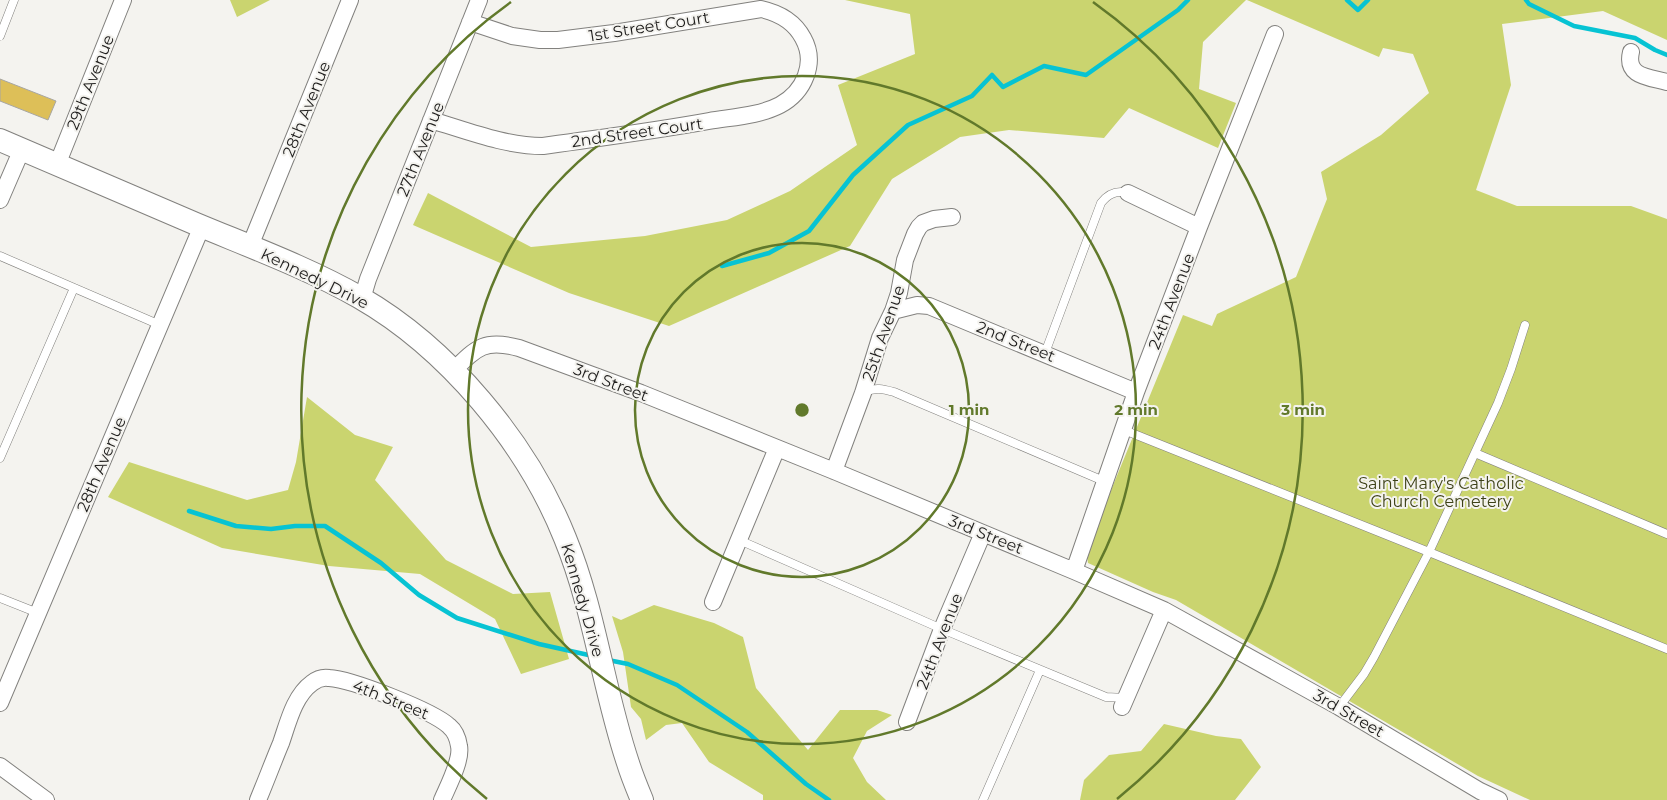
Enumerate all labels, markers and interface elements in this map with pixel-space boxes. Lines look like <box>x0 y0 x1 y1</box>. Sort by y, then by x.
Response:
street label: 1st Street Court <box>587 8 711 45</box>
street label: 29th Avenue <box>63 32 118 133</box>
street label: 28th Avenue <box>279 59 334 160</box>
street label: 27th Avenue <box>393 99 448 199</box>
street label: 2nd Street Court <box>570 114 704 151</box>
street label: Kennedy Drive <box>258 244 372 313</box>
street label: 24th Avenue <box>1144 251 1198 352</box>
street label: 25th Avenue <box>858 283 909 384</box>
street label: 2nd Street <box>974 317 1058 366</box>
street label: 3rd Street <box>571 360 651 406</box>
text: 1 min <box>949 400 989 419</box>
text: 2 min <box>1114 400 1158 419</box>
text: 3 min <box>1280 400 1325 419</box>
centre of rings <box>793 401 811 419</box>
street label: 28th Avenue <box>73 414 130 514</box>
park label: Saint Mary's Catholic Church Cemetery <box>1358 474 1524 511</box>
street label: 3rd Street <box>946 511 1026 558</box>
street label: Kennedy Drive <box>557 541 608 659</box>
street label: 24th Avenue <box>912 591 966 692</box>
street label: 4th Street <box>350 676 432 724</box>
street label: 3rd Street <box>1310 686 1388 742</box>

